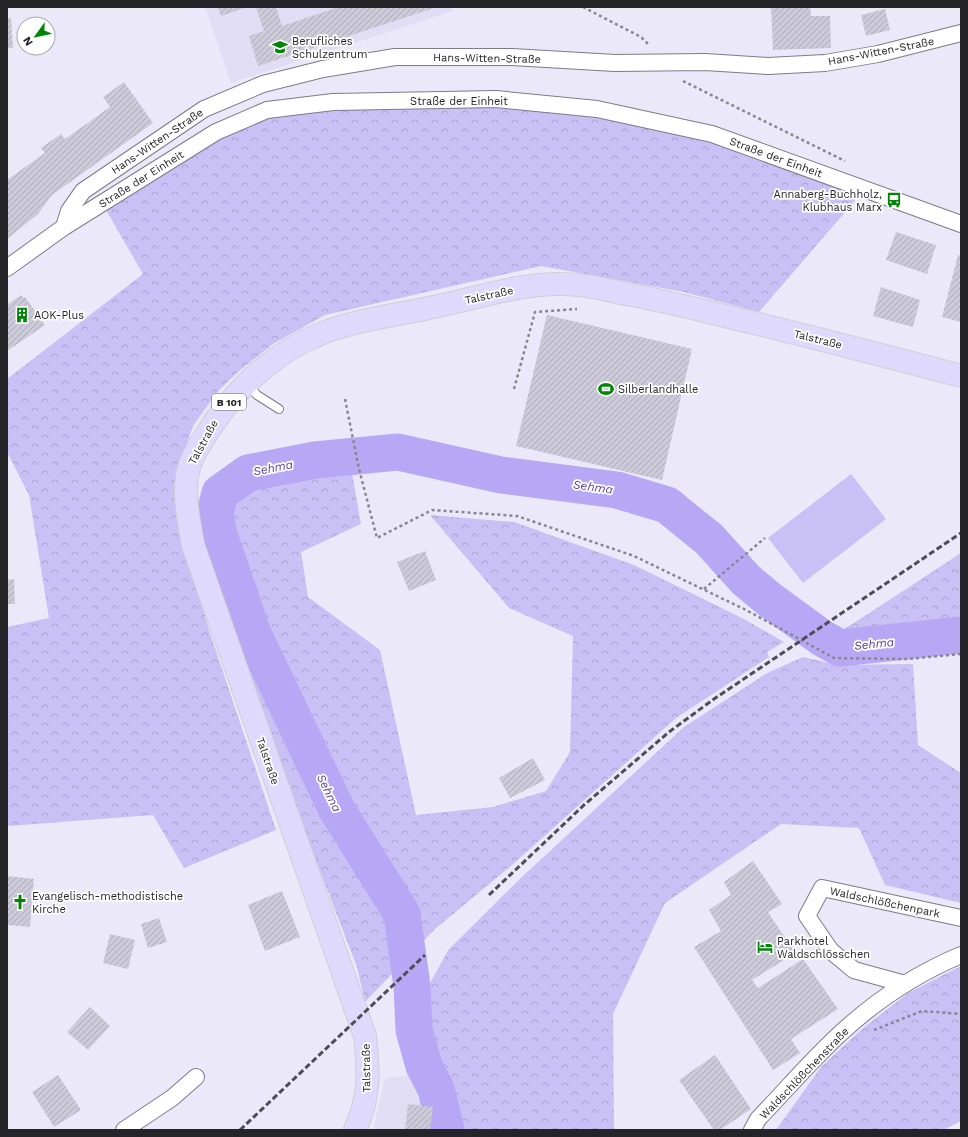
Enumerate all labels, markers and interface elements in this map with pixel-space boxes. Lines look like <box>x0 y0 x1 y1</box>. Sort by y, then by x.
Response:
north arrow <box>16 16 56 56</box>
text: N <box>20 34 36 48</box>
place label: Berufliches Schulzentrum <box>292 35 367 61</box>
street label: Hans-Witten-Straße <box>827 35 935 68</box>
school or university icon: Berufliches Schulzentrum <box>271 38 289 56</box>
street label: Hans-Witten-Straße <box>433 51 541 66</box>
street label: Straße der Einheit <box>410 95 508 108</box>
street label: Hans-Witten-Straße <box>109 106 206 177</box>
street label: Straße der Einheit <box>728 135 824 180</box>
street label: Straße der Einheit <box>96 148 187 211</box>
place label: Annaberg-Buchholz, Klubhaus Marx <box>773 188 882 214</box>
bus stop icon: Annaberg-Buchholz, Klubhaus Marx <box>885 191 903 209</box>
street label: Talstraße <box>464 284 515 307</box>
building icon: AOK-Plus <box>13 306 31 324</box>
place label: AOK-Plus <box>34 309 84 322</box>
street label: Talstraße <box>792 327 843 352</box>
sports icon: Silberlandhalle <box>597 380 615 398</box>
place label: Silberlandhalle <box>618 383 698 396</box>
road number: B 101 <box>212 394 246 410</box>
street label: Talstraße <box>186 418 221 467</box>
water label: Sehma <box>252 457 295 479</box>
water label: Sehma <box>572 477 615 497</box>
water label: Sehma <box>853 635 895 653</box>
street label: Talstraße <box>253 736 282 787</box>
water label: Sehma <box>314 772 344 815</box>
street label: Waldschlößchenpark <box>829 884 941 921</box>
place label: Evangelisch-methodistische Kirche <box>32 890 183 916</box>
church icon: Evangelisch-methodistische Kirche <box>11 893 29 911</box>
place label: Parkhotel Waldschlösschen <box>777 935 870 961</box>
hotel icon: Parkhotel Waldschlösschen <box>756 938 774 956</box>
street label: Waldschlößchenstraße <box>757 1025 852 1122</box>
street label: Talstraße <box>360 1043 373 1093</box>

